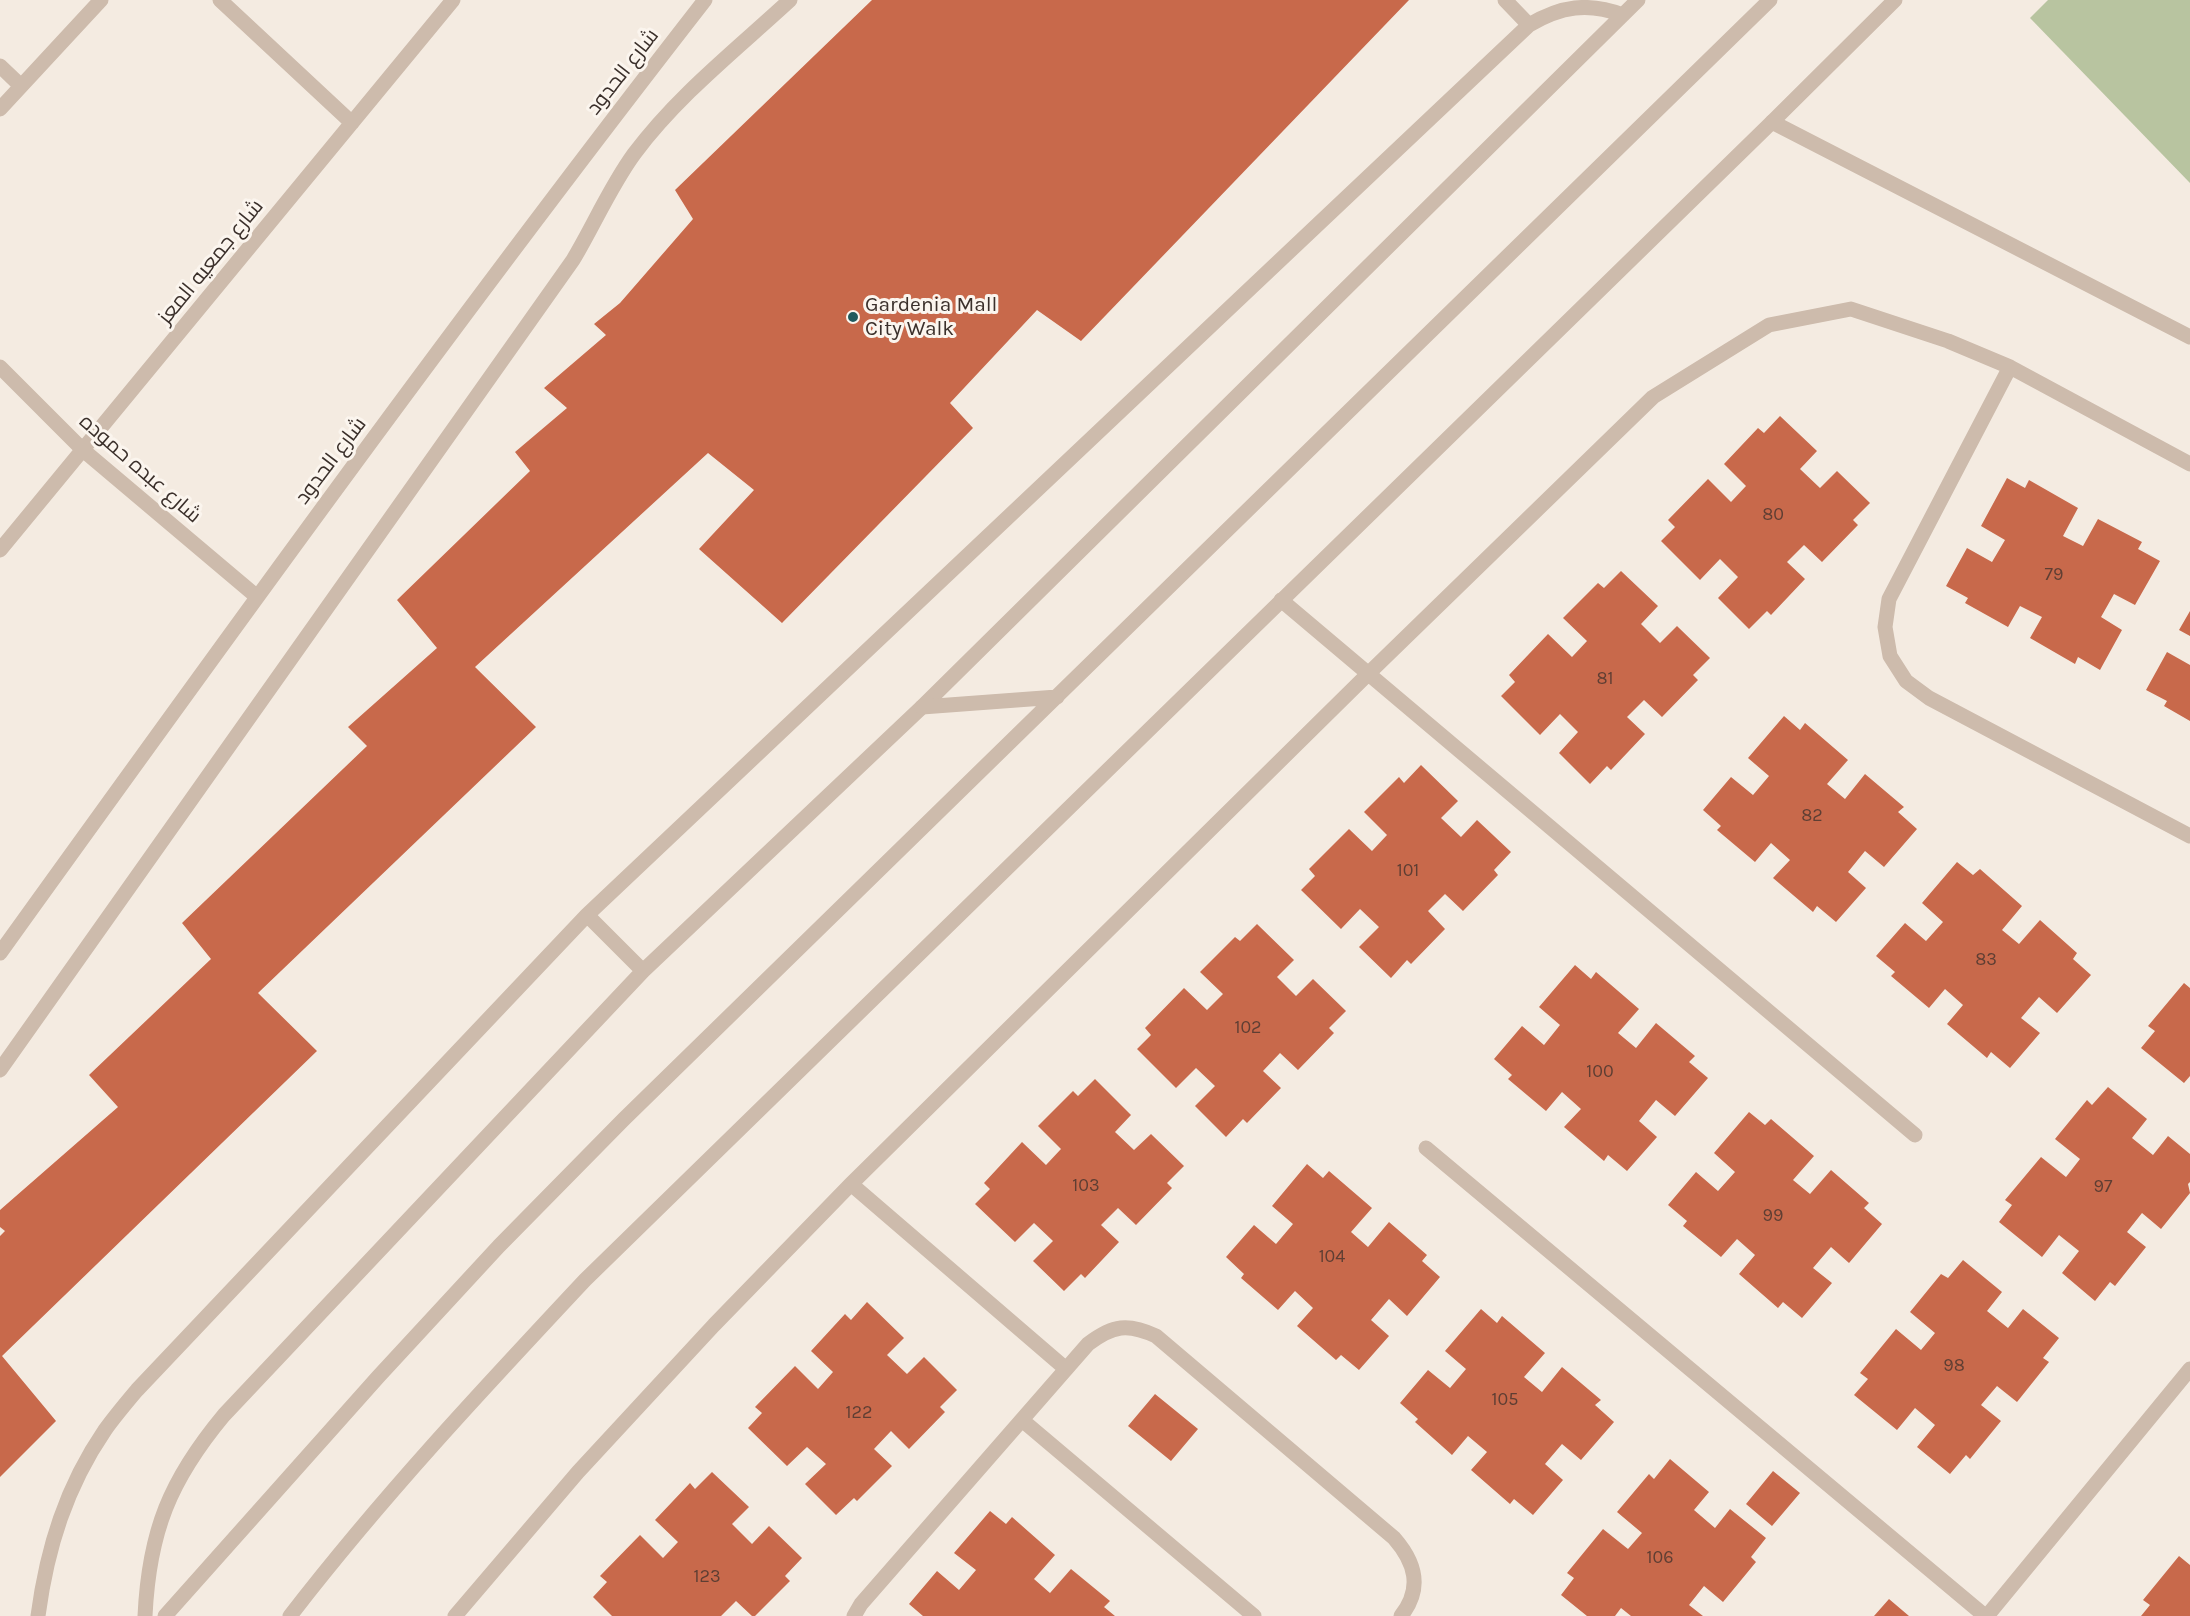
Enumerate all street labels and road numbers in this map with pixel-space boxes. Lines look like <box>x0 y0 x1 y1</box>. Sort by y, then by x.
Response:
street label: شارع الحدود <box>581 24 665 120</box>
street label: شارع جمعيه المعز <box>153 194 269 330</box>
street label: شارع عبده حموده <box>74 409 206 529</box>
street label: شارع الحدود <box>290 412 372 510</box>

